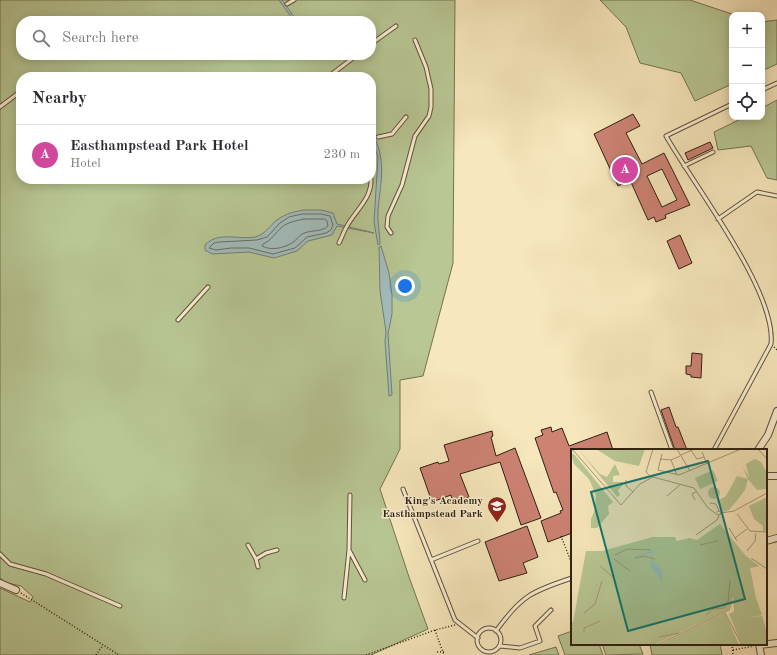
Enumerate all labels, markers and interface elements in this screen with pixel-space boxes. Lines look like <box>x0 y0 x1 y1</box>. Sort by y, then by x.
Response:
map controls <box>729 12 765 120</box>
button: + <box>729 12 765 48</box>
search box <box>16 16 376 60</box>
icon: search <box>30 27 52 49</box>
text: Search here <box>62 31 139 46</box>
button: − <box>729 48 765 84</box>
button: locate <box>729 84 765 120</box>
text: Nearby <box>32 90 87 107</box>
text: Easthampstead Park Hotel <box>70 139 249 154</box>
text: A <box>40 148 50 161</box>
text: 230 m <box>323 148 360 161</box>
pin: A <box>612 155 638 185</box>
text: Hotel <box>70 157 101 170</box>
your location <box>395 276 415 296</box>
inset map <box>571 449 767 645</box>
school or university icon: King's Academy Easthampstead Park <box>486 495 508 523</box>
place label: King's Academy Easthampstead Park <box>382 496 483 520</box>

